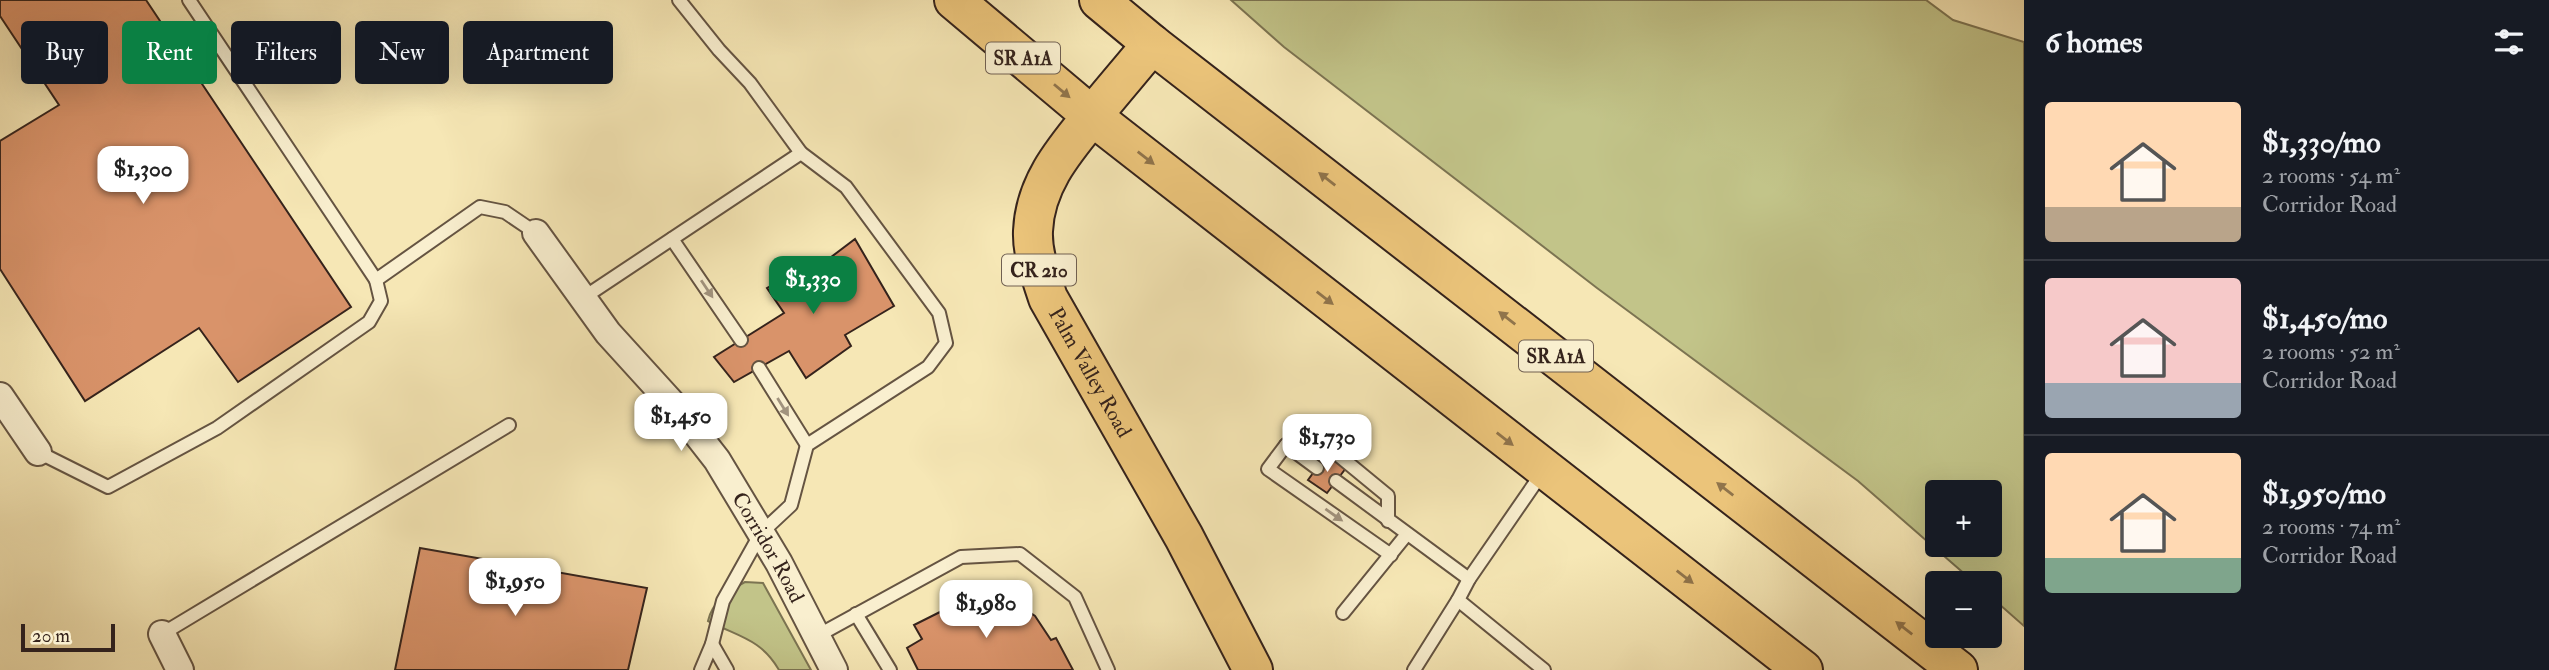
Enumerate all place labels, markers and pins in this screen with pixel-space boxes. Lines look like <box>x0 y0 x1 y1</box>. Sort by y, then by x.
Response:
pin: $1,300 <box>86 146 200 206</box>
pin: $1,330 <box>756 256 870 316</box>
pin: $1,450 <box>624 393 738 453</box>
pin: $1,730 <box>1270 414 1384 474</box>
pin: $1,950 <box>458 558 572 618</box>
pin: $1,980 <box>929 580 1043 640</box>

